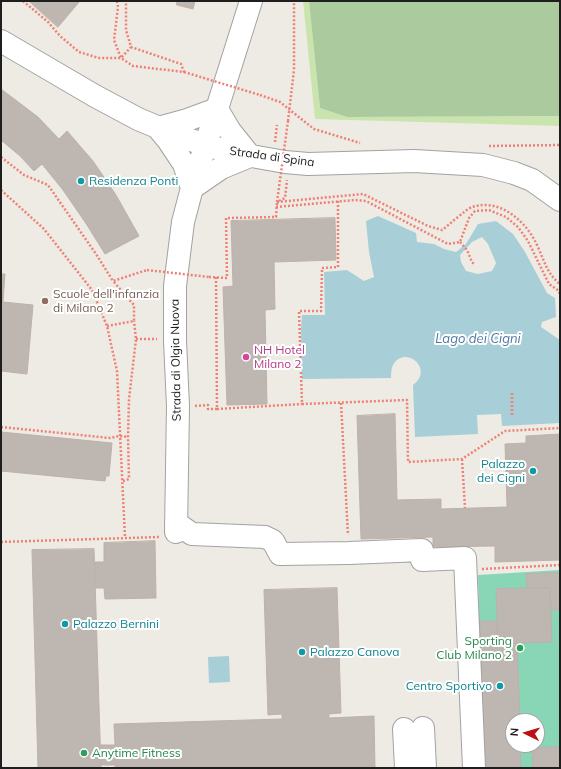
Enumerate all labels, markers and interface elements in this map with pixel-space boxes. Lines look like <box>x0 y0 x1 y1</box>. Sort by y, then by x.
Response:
street label: Strada di Spina <box>229 144 315 170</box>
place label: Residenza Ponti <box>89 174 178 188</box>
marker: Residenza Ponti <box>76 176 86 186</box>
place label: Scuole dell'infanzia di Milano 2 <box>53 287 159 315</box>
marker: Scuole dell'infanzia di Milano 2 <box>40 296 50 306</box>
street label: Strada di Olgia Nuova <box>168 299 184 421</box>
water label: Lago dei Cigni <box>435 331 521 347</box>
place label: NH Hotel Milano 2 <box>254 343 305 371</box>
marker: NH Hotel Milano 2 <box>241 352 251 362</box>
place label: Palazzo dei Cigni <box>477 457 525 485</box>
marker: Palazzo dei Cigni <box>528 466 538 476</box>
place label: Palazzo Bernini <box>73 617 159 631</box>
marker: Palazzo Bernini <box>60 619 70 629</box>
place label: Sporting Club Milano 2 <box>436 634 512 662</box>
marker: Sporting Club Milano 2 <box>515 643 525 653</box>
place label: Palazzo Canova <box>310 645 400 659</box>
marker: Palazzo Canova <box>297 647 307 657</box>
place label: Centro Sportivo <box>406 679 492 693</box>
marker: Centro Sportivo <box>495 681 505 691</box>
north arrow <box>505 713 545 753</box>
text: N <box>507 727 521 737</box>
place label: Anytime Fitness <box>92 746 181 760</box>
marker: Anytime Fitness <box>79 748 89 758</box>

